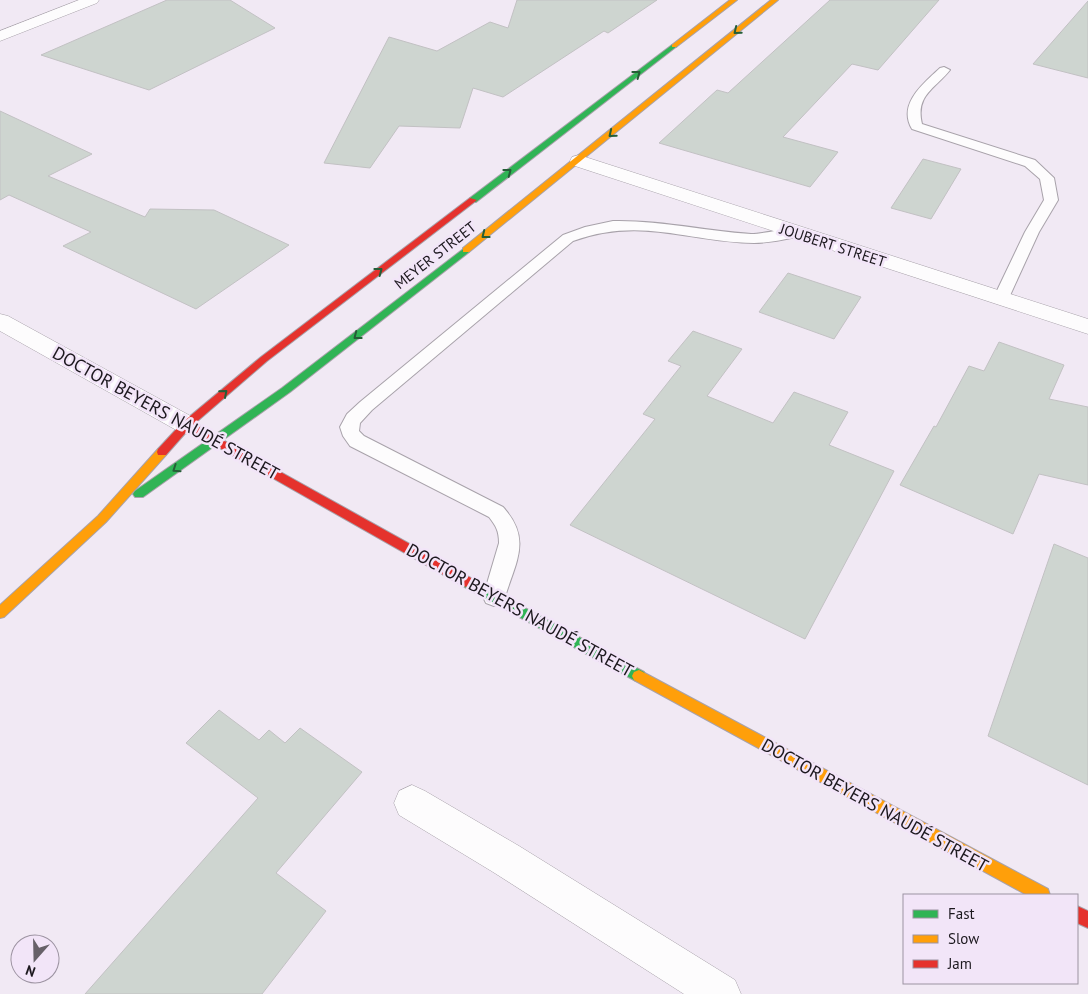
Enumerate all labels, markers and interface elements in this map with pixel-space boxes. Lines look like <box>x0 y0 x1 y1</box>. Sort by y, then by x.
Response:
one-way arrow <box>734 25 743 34</box>
one-way arrow <box>632 70 641 79</box>
one-way arrow <box>609 129 618 137</box>
one-way arrow <box>502 170 511 178</box>
street label: MEYER STREET <box>390 217 480 293</box>
street label: JOUBERT STREET <box>777 219 889 271</box>
one-way arrow <box>482 230 491 238</box>
one-way arrow <box>373 268 383 277</box>
one-way arrow <box>354 330 363 338</box>
street label: DOCTOR BEYERS NAUDÉ STREET <box>49 341 283 485</box>
one-way arrow <box>219 390 228 399</box>
one-way arrow <box>173 463 182 472</box>
street label: DOCTOR BEYERS NAUDÉ STREET <box>403 538 637 682</box>
street label: DOCTOR BEYERS NAUDÉ STREET <box>758 733 992 877</box>
legend <box>903 894 1078 984</box>
text: Fast <box>948 904 975 923</box>
text: Slow <box>948 929 979 948</box>
north arrow <box>10 934 60 984</box>
text: Jam <box>947 954 972 973</box>
text: N <box>23 961 38 981</box>

